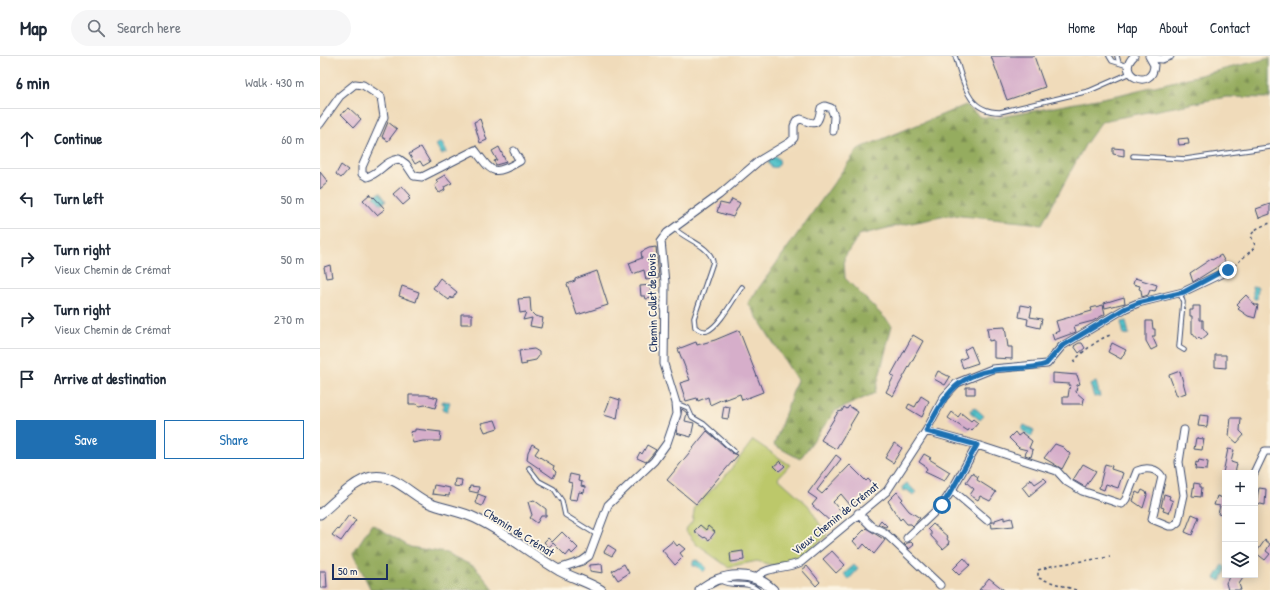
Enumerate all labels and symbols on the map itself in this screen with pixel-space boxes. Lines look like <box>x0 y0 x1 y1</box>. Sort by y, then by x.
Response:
street label: Chemin Collet de Bovis <box>643 253 661 353</box>
route end <box>1219 261 1237 279</box>
street label: Vieux Chemin de Crémat <box>788 477 883 559</box>
route start <box>933 496 951 514</box>
street label: Chemin de Crémat <box>480 503 558 561</box>
scale bar <box>332 562 388 581</box>

